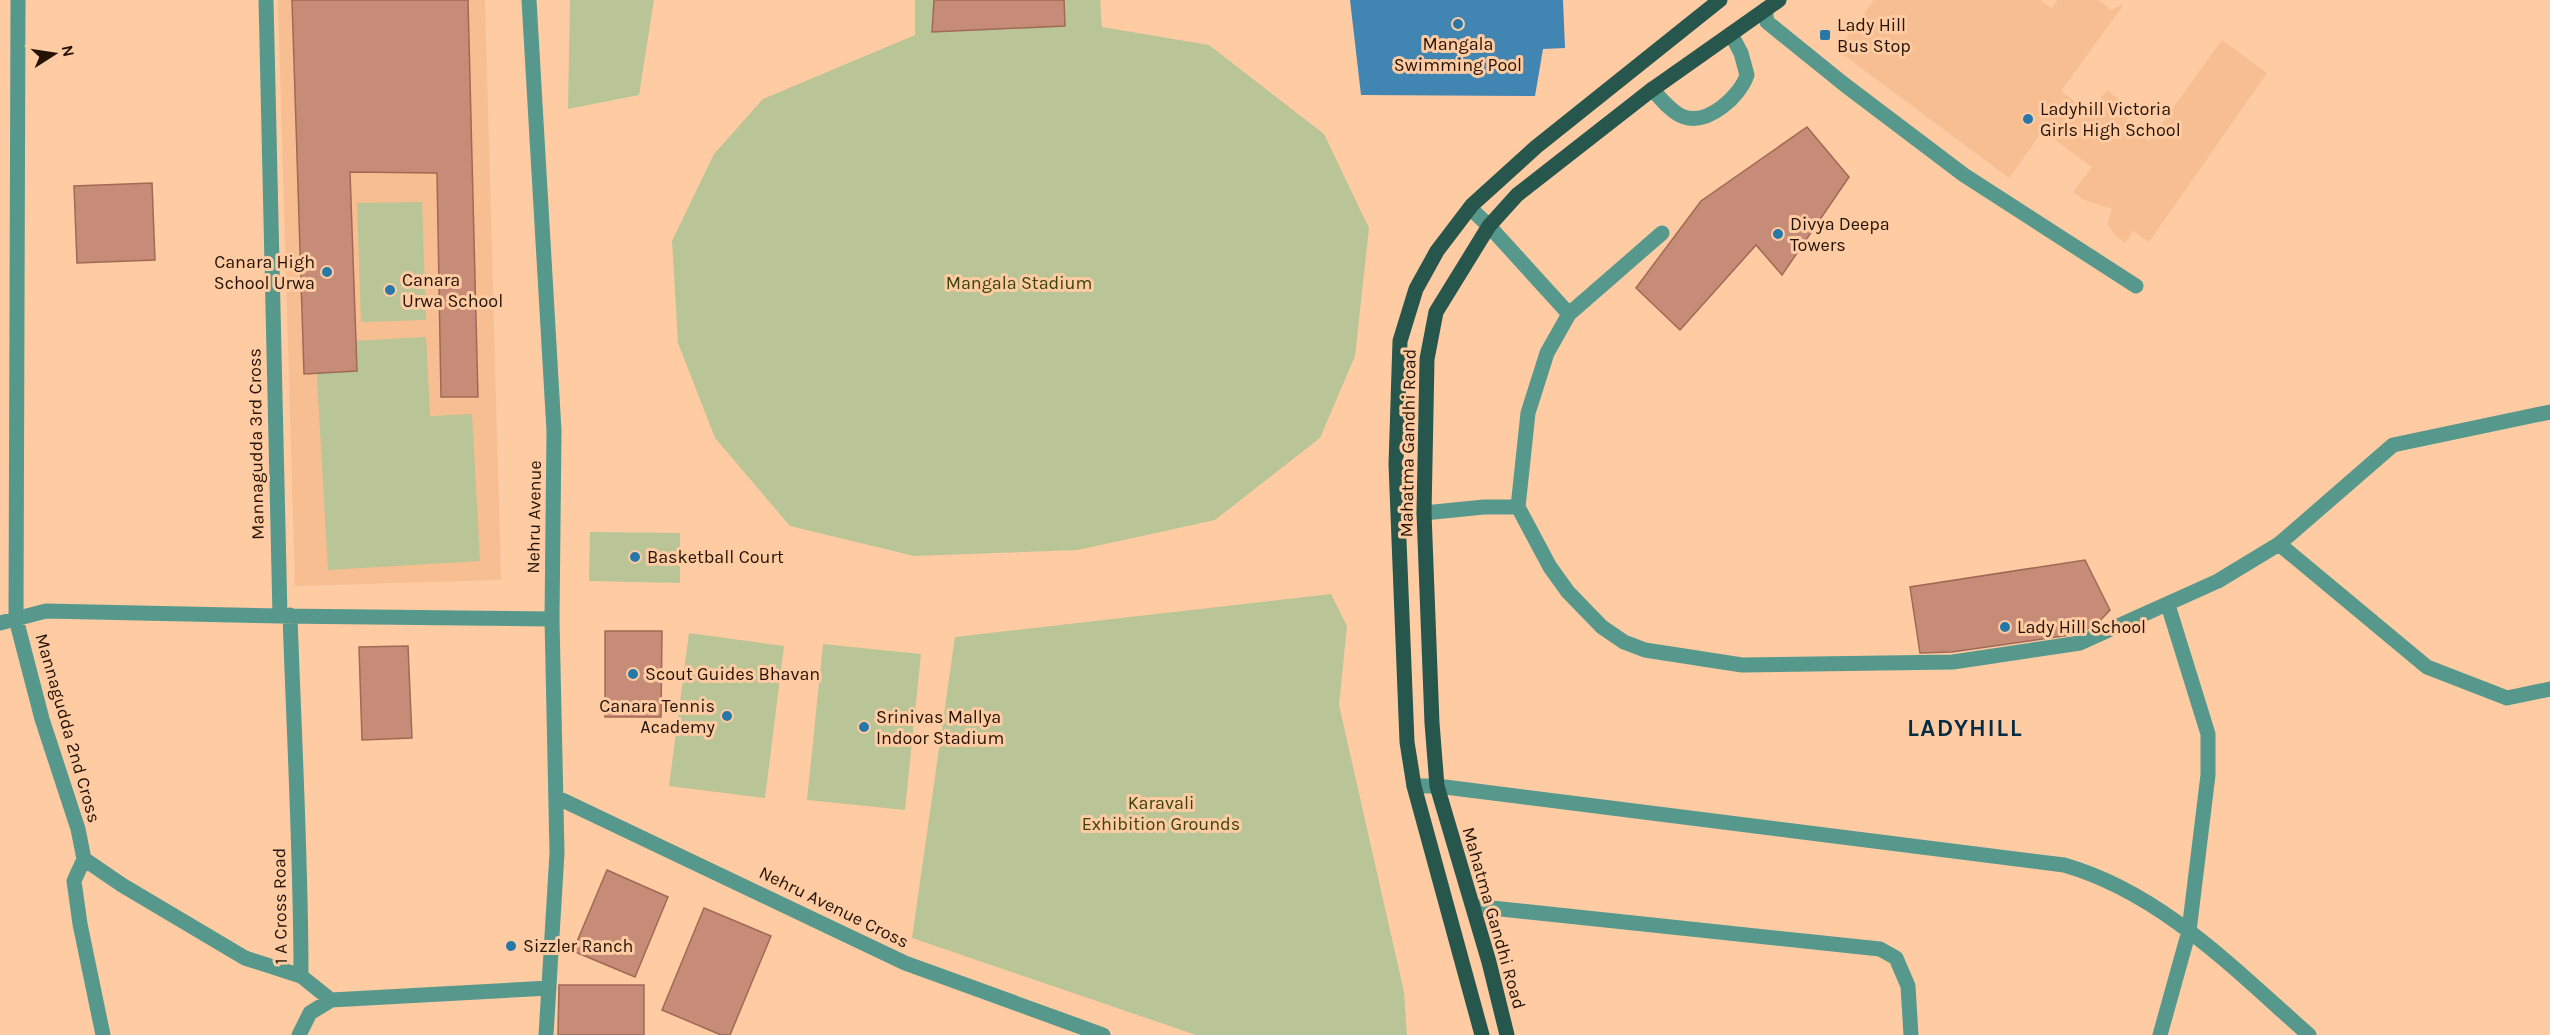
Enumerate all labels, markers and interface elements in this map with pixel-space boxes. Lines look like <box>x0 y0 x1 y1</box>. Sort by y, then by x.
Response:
place label: Lady Hill Bus Stop <box>1837 14 1911 57</box>
marker: Mangala Swimming Pool <box>1451 17 1465 31</box>
north arrow <box>24 24 84 84</box>
marker: Lady Hill Bus Stop <box>1818 28 1832 42</box>
place label: Mangala Swimming Pool <box>1394 33 1522 76</box>
text: N <box>58 43 79 59</box>
place label: Ladyhill Victoria Girls High School <box>2040 98 2181 141</box>
marker: Ladyhill Victoria Girls High School <box>2021 112 2035 126</box>
place label: Divya Deepa Towers <box>1790 213 1890 256</box>
marker: Divya Deepa Towers <box>1771 227 1785 241</box>
place label: Canara High School Urwa <box>214 251 315 294</box>
marker: Canara High School Urwa <box>320 265 334 279</box>
place label: Canara Urwa School <box>402 269 503 312</box>
park label: Mangala Stadium <box>946 272 1092 294</box>
marker: Canara Urwa School <box>383 283 397 297</box>
street label: Mannagudda 3rd Cross <box>243 348 269 540</box>
street label: Mahatma Gandhi Road <box>1395 348 1421 538</box>
street label: Nehru Avenue <box>522 460 546 574</box>
place label: Basketball Court <box>647 546 784 568</box>
marker: Basketball Court <box>628 550 642 564</box>
place label: Lady Hill School <box>2017 616 2146 638</box>
marker: Lady Hill School <box>1998 620 2012 634</box>
street label: Mannagudda 2nd Cross <box>30 631 106 825</box>
place label: Scout Guides Bhavan <box>645 663 820 685</box>
marker: Scout Guides Bhavan <box>626 667 640 681</box>
place label: Canara Tennis Academy <box>599 695 716 738</box>
place label: Srinivas Mallya Indoor Stadium <box>876 706 1004 749</box>
marker: Canara Tennis Academy <box>720 709 734 723</box>
district label: LADYHILL <box>1907 714 2023 742</box>
marker: Srinivas Mallya Indoor Stadium <box>857 720 871 734</box>
park label: Karavali Exhibition Grounds <box>1082 792 1240 835</box>
street label: Mahatma Gandhi Road <box>1457 824 1531 1012</box>
street label: 1 A Cross Road <box>268 847 292 965</box>
street label: Nehru Avenue Cross <box>756 861 912 953</box>
place label: Sizzler Ranch <box>523 935 633 957</box>
marker: Sizzler Ranch <box>504 939 518 953</box>

